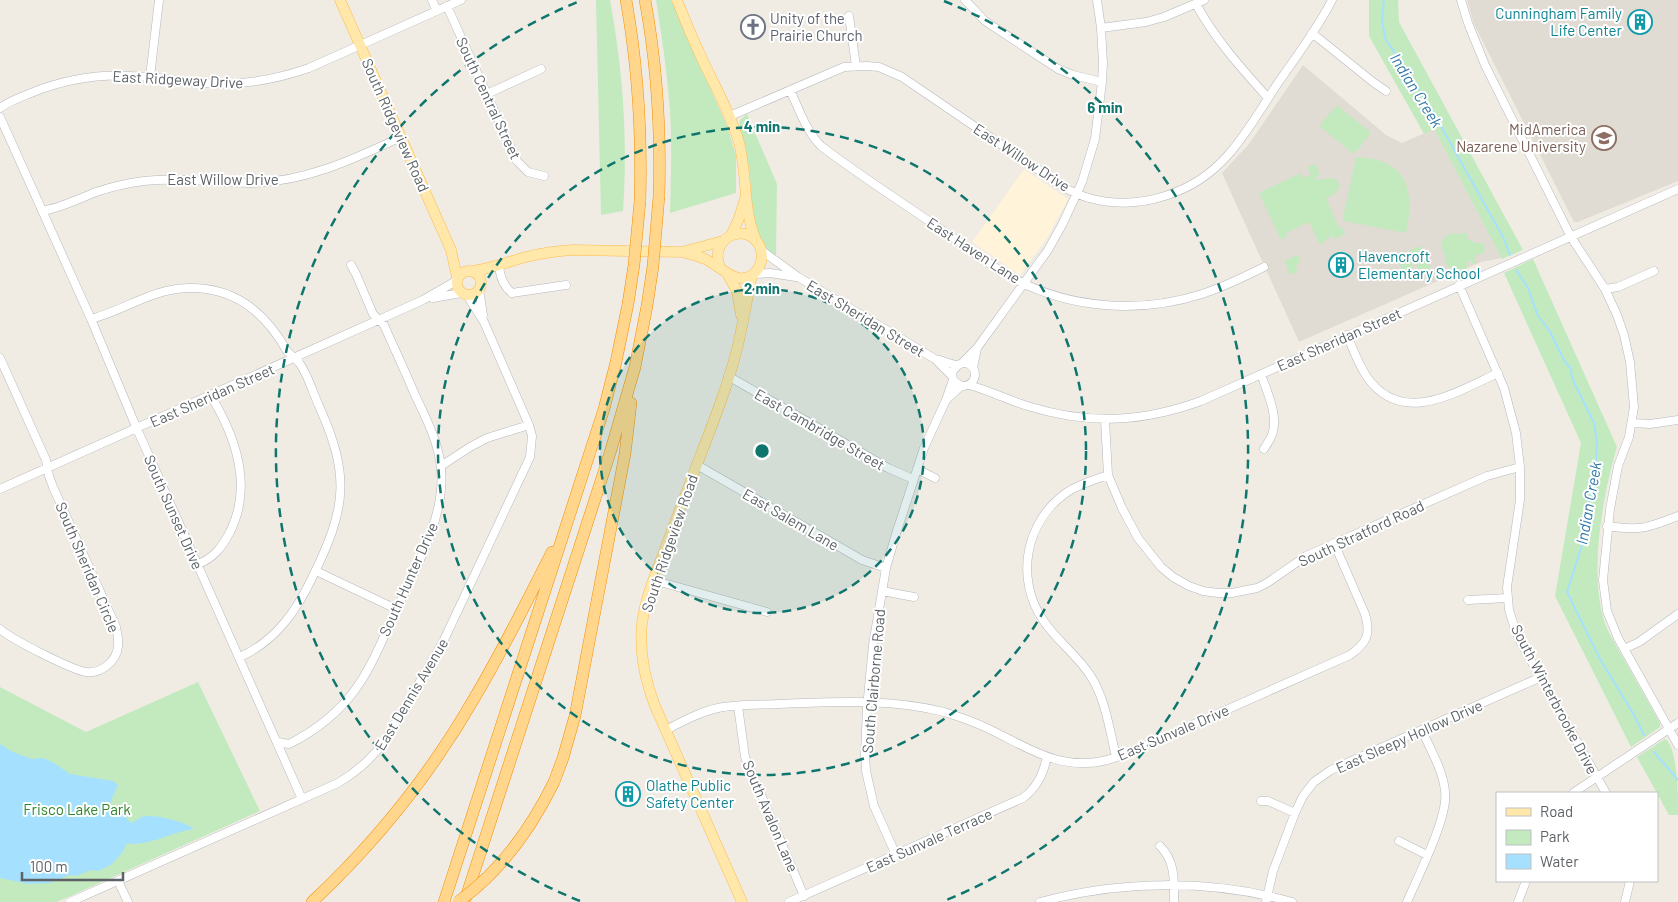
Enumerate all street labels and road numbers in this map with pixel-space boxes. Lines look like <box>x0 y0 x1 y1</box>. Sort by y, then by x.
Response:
street label: South Central Street <box>453 34 525 162</box>
street label: South Ridgeview Road <box>358 55 434 195</box>
street label: East Ridgeway Drive <box>112 67 244 91</box>
street label: East Willow Drive <box>970 119 1074 195</box>
street label: East Willow Drive <box>167 170 279 188</box>
street label: East Haven Lane <box>924 213 1024 287</box>
street label: East Sheridan Street <box>804 276 928 360</box>
street label: East Sheridan Street <box>1274 303 1404 375</box>
street label: East Sheridan Street <box>147 359 277 431</box>
street label: East Cambridge Street <box>752 384 888 474</box>
street label: South Sunset Drive <box>141 452 207 572</box>
street label: South Ridgeview Road <box>637 472 701 614</box>
street label: East Salem Lane <box>740 484 842 554</box>
street label: South Stratford Road <box>1295 496 1427 570</box>
street label: South Sheridan Circle <box>52 499 124 635</box>
street label: South Hunter Drive <box>375 519 441 639</box>
street label: South Clairborne Road <box>858 608 888 754</box>
street label: South Winterbrooke Drive <box>1508 621 1602 777</box>
street label: East Dennis Avenue <box>370 635 452 753</box>
street label: East Sleepy Hollow Drive <box>1333 696 1485 776</box>
street label: East Sunvale Drive <box>1114 700 1232 764</box>
street label: South Avalon Lane <box>739 757 803 875</box>
street label: East Sunvale Terrace <box>863 804 995 876</box>

